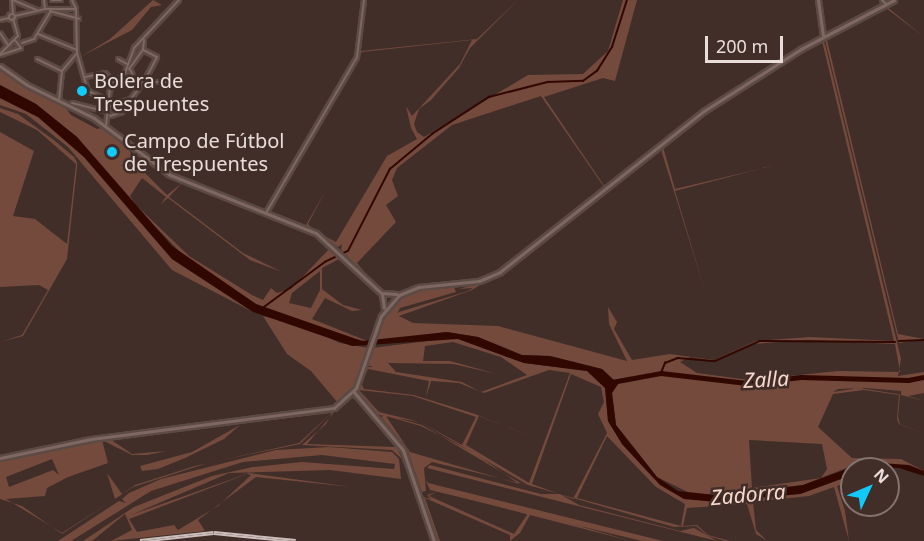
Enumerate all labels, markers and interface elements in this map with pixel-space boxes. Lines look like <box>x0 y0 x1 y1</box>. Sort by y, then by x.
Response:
scale bar <box>708 24 786 62</box>
text: 200 m <box>716 34 768 58</box>
place label: Bolera de Trespuentes <box>94 68 209 115</box>
marker: Bolera de Trespuentes <box>75 84 89 98</box>
place label: Campo de Fútbol de Trespuentes <box>124 128 284 175</box>
marker: Campo de Fútbol de Trespuentes <box>105 145 119 159</box>
water label: Zalla <box>742 365 790 393</box>
north arrow <box>840 457 900 517</box>
text: N <box>869 464 894 488</box>
water label: Zadorra <box>709 478 787 510</box>

